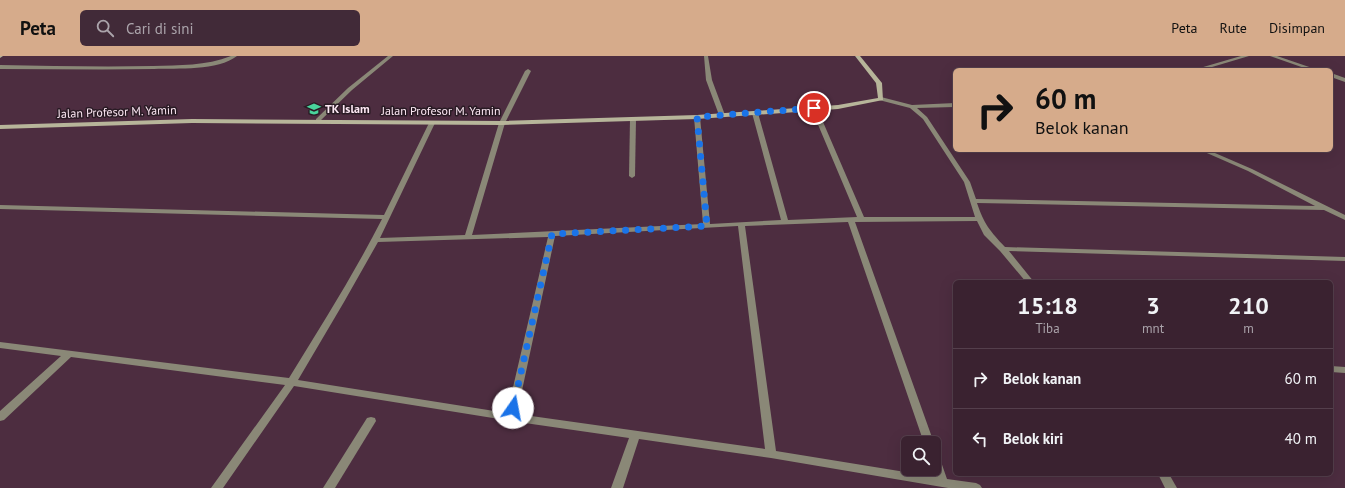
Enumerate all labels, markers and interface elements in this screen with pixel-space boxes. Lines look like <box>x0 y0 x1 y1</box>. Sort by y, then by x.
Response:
search box <box>80 10 360 46</box>
text: Peta <box>20 16 56 40</box>
icon: search <box>94 17 116 39</box>
text: Cari di sini <box>126 19 193 38</box>
text: Peta <box>1171 19 1197 37</box>
text: Rute <box>1219 19 1247 37</box>
text: Disimpan <box>1269 19 1325 37</box>
text: 60 m <box>1035 80 1096 117</box>
icon: right <box>969 84 1021 136</box>
pin <box>797 91 831 125</box>
icon: arrive <box>803 97 825 119</box>
school or university icon: TK Islam <box>306 101 322 117</box>
place label: TK Islam <box>325 101 370 116</box>
street label: Jalan Profesor M. Yamin <box>56 102 177 121</box>
street label: Jalan Profesor M. Yamin <box>380 103 501 118</box>
text: Belok kanan <box>1035 116 1129 139</box>
text: 15:18 <box>1017 290 1078 321</box>
text: 3 <box>1146 290 1160 321</box>
text: 210 <box>1228 290 1269 321</box>
text: Tiba <box>1035 320 1060 337</box>
text: mnt <box>1142 320 1164 337</box>
text: m <box>1243 320 1254 337</box>
icon: right <box>969 368 991 390</box>
text: Belok kanan <box>1003 369 1081 388</box>
text: 60 m <box>1284 369 1317 388</box>
position arrow <box>492 387 534 429</box>
icon: left <box>969 428 991 450</box>
text: Belok kiri <box>1003 429 1063 448</box>
text: 40 m <box>1284 429 1317 448</box>
map controls <box>901 436 941 476</box>
button: search <box>901 436 941 476</box>

